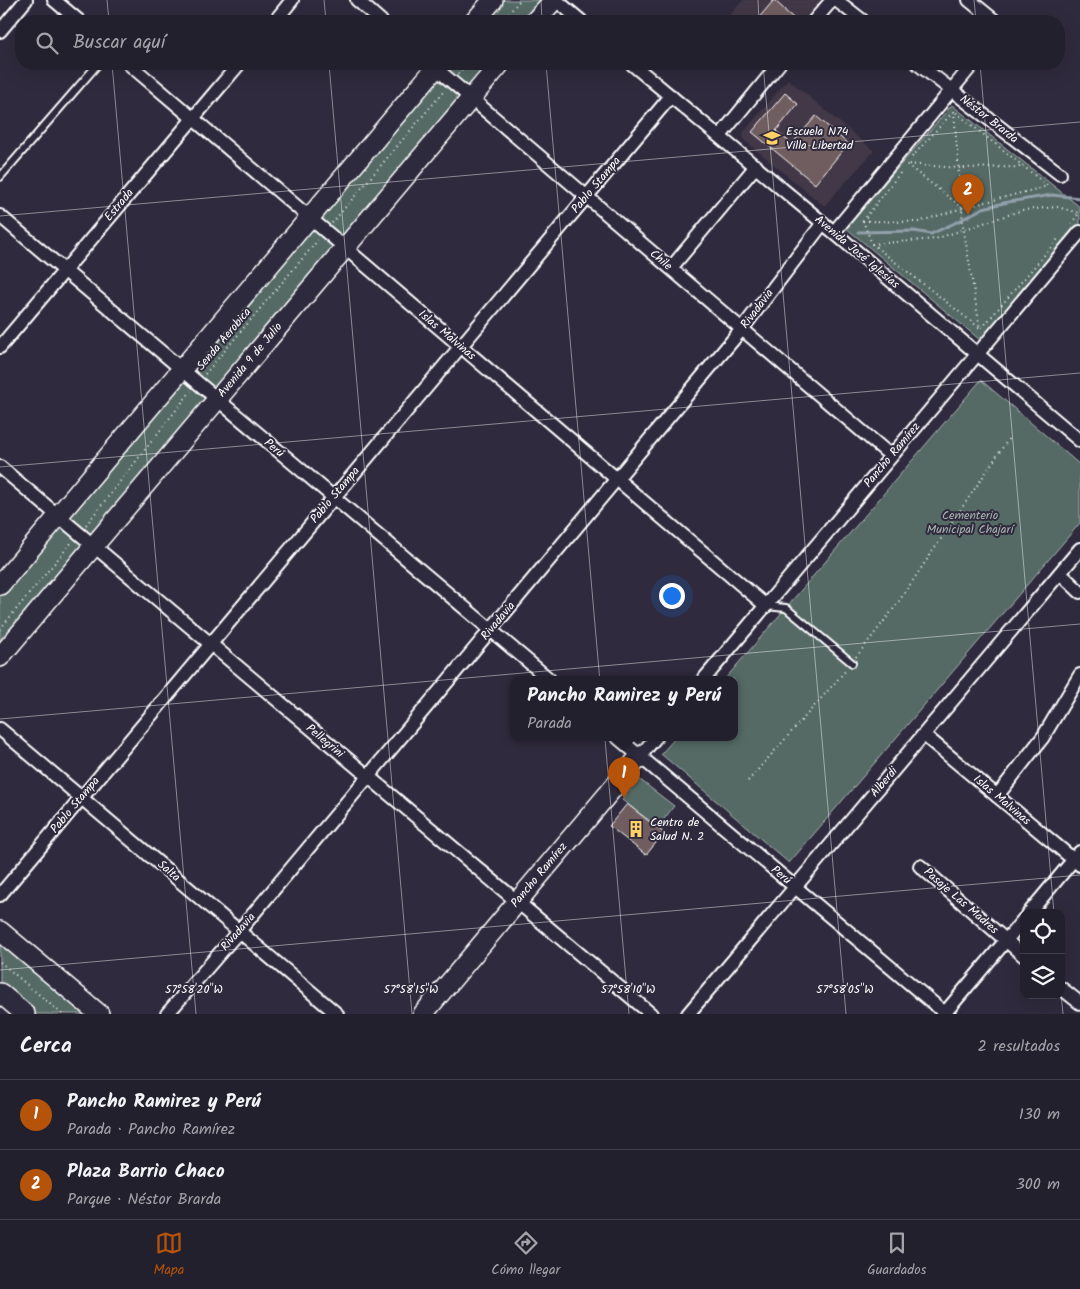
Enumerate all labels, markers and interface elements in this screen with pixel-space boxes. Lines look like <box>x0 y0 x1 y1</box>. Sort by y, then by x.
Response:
search box <box>15 15 1065 70</box>
text: Buscar aquí <box>73 28 165 58</box>
icon: search <box>33 29 61 57</box>
street label: Néstor Brarda <box>955 90 1023 148</box>
place label: Escuela N74 Villa Libertad <box>786 122 854 155</box>
school or university icon: Escuela N74 Villa Libertad <box>762 128 782 148</box>
street label: Pablo Stampa <box>566 152 626 218</box>
pin: 2 <box>952 174 984 215</box>
street label: Estrada <box>100 184 139 226</box>
street label: Avenida José Iglesias <box>810 211 904 293</box>
street label: Chile <box>645 245 677 276</box>
street label: Rivadavia <box>736 285 779 333</box>
street label: Senda Aerobica <box>192 303 256 375</box>
street label: Islas Malvinas <box>414 305 480 365</box>
street label: Avenida 9 de Julio <box>213 318 287 402</box>
street label: Pancho Ramírez <box>859 418 925 492</box>
street label: Perú <box>260 434 289 462</box>
street label: Pablo Stampa <box>305 462 365 528</box>
park label: Cementerio Municipal Chajarí <box>927 506 1015 539</box>
your location <box>659 583 685 609</box>
street label: Rivadavia <box>476 597 520 645</box>
popup <box>510 676 738 741</box>
text: Pancho Ramirez y Perú <box>527 681 721 711</box>
text: Parada <box>527 711 572 736</box>
street label: Pellegrini <box>302 719 349 763</box>
pin: 1 <box>608 757 640 798</box>
street label: Alberdi <box>866 762 903 801</box>
street label: Islas Malvinas <box>969 770 1035 830</box>
street label: Pablo Stampa <box>45 772 105 838</box>
place label: Centro de Salud N. 2 <box>650 813 704 846</box>
building icon: Centro de Salud N. 2 <box>626 819 646 839</box>
street label: Pancho Ramírez <box>506 838 572 912</box>
street label: Salta <box>153 856 185 887</box>
street label: Perú <box>767 861 796 889</box>
street label: Pasaje Las Madres <box>919 863 1003 939</box>
street label: Rivadavia <box>216 908 260 955</box>
map controls <box>1020 909 1065 999</box>
button: locate <box>1020 909 1065 954</box>
button: layers <box>1020 954 1065 999</box>
text: 57°58'20"W <box>165 980 223 999</box>
text: 57°58'15"W <box>383 980 439 999</box>
text: 57°58'10"W <box>601 980 655 999</box>
text: 57°58'05"W <box>816 980 874 999</box>
text: Cerca <box>20 1030 72 1063</box>
text: 2 resultados <box>978 1034 1060 1059</box>
text: Pancho Ramirez y Perú <box>67 1087 261 1117</box>
text: 1 <box>34 1102 38 1127</box>
text: 130 m <box>1019 1102 1060 1127</box>
text: Parada · Pancho Ramírez <box>67 1117 235 1142</box>
text: Plaza Barrio Chaco <box>67 1157 225 1187</box>
text: 2 <box>31 1172 41 1197</box>
text: 300 m <box>1016 1172 1060 1197</box>
text: Parque · Néstor Brarda <box>67 1187 221 1212</box>
tab: Mapa <box>153 1229 184 1281</box>
tab: Cómo llegar <box>491 1229 560 1281</box>
tab: Guardados <box>867 1229 927 1281</box>

